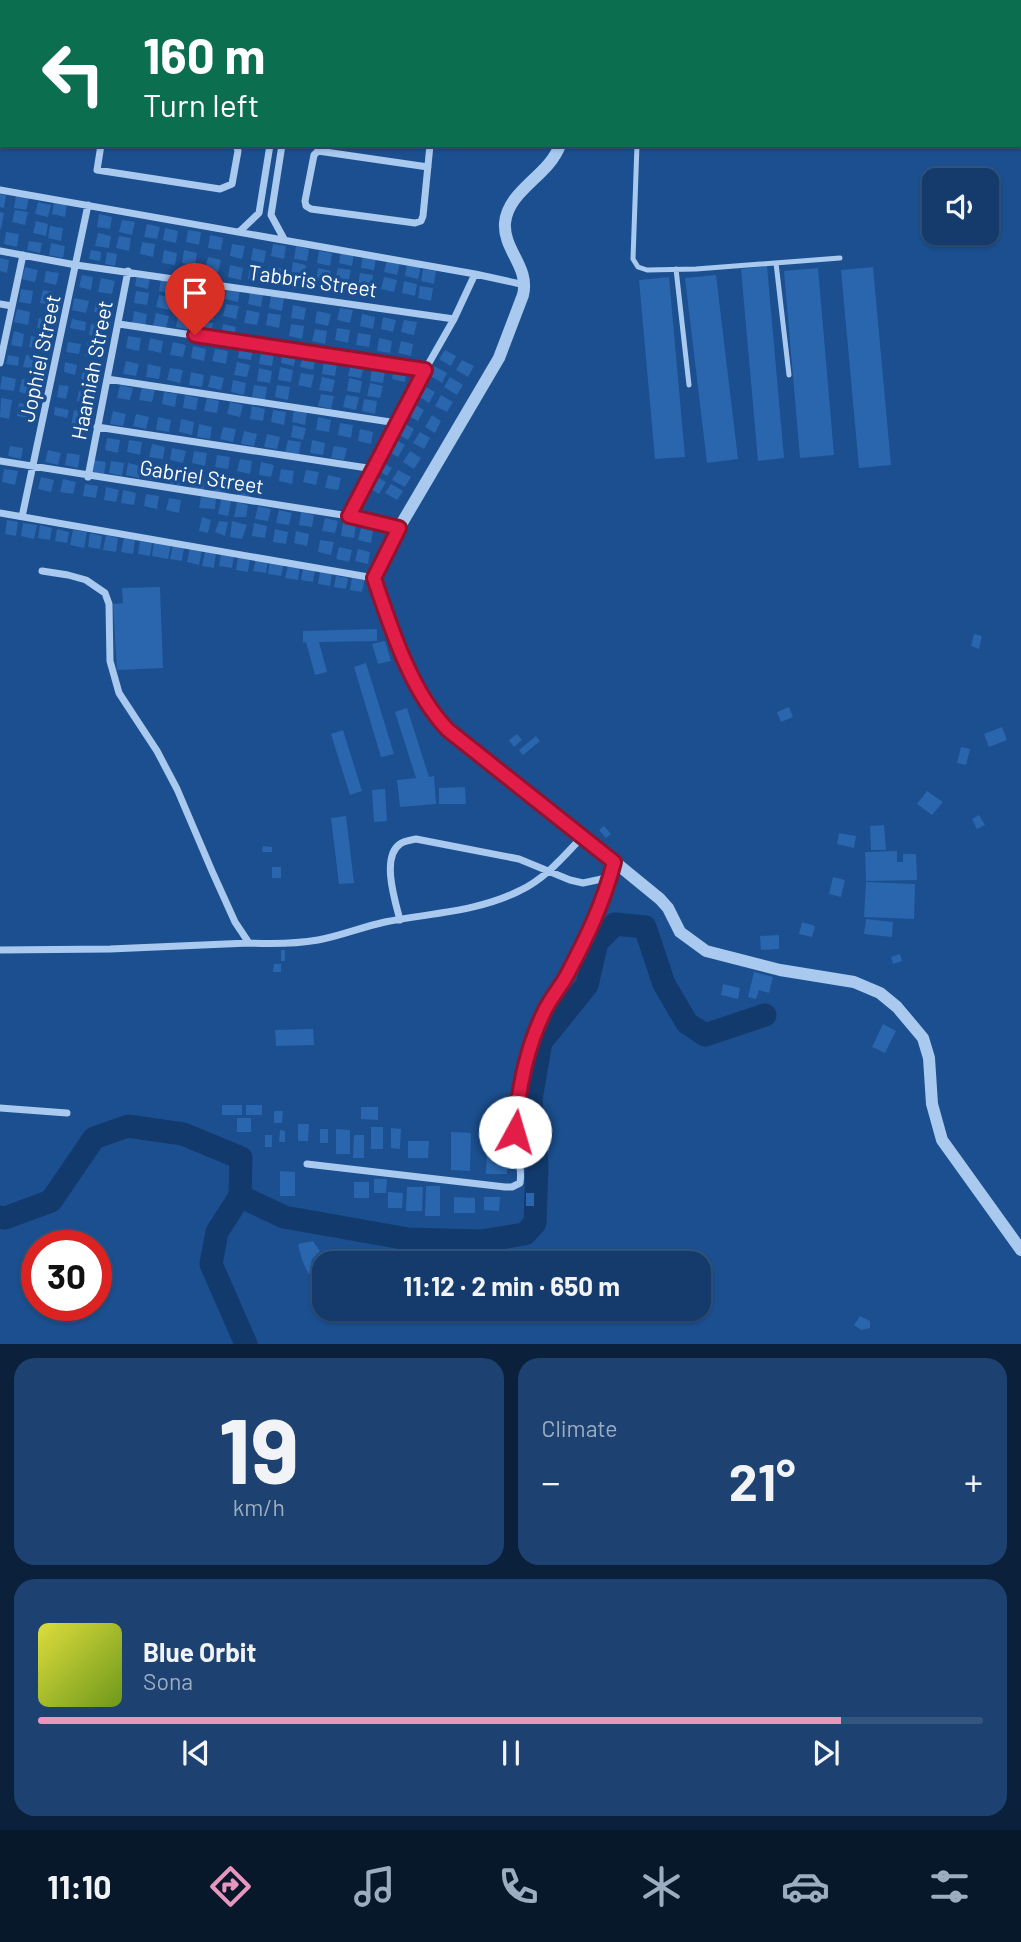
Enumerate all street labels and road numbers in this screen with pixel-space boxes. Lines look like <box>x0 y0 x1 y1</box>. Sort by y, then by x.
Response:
street label: Tabbris Street <box>247 259 379 301</box>
street label: Jophiel Street <box>13 292 65 424</box>
street label: Haamiah Street <box>65 298 117 442</box>
street label: Gabriel Street <box>138 454 266 498</box>

